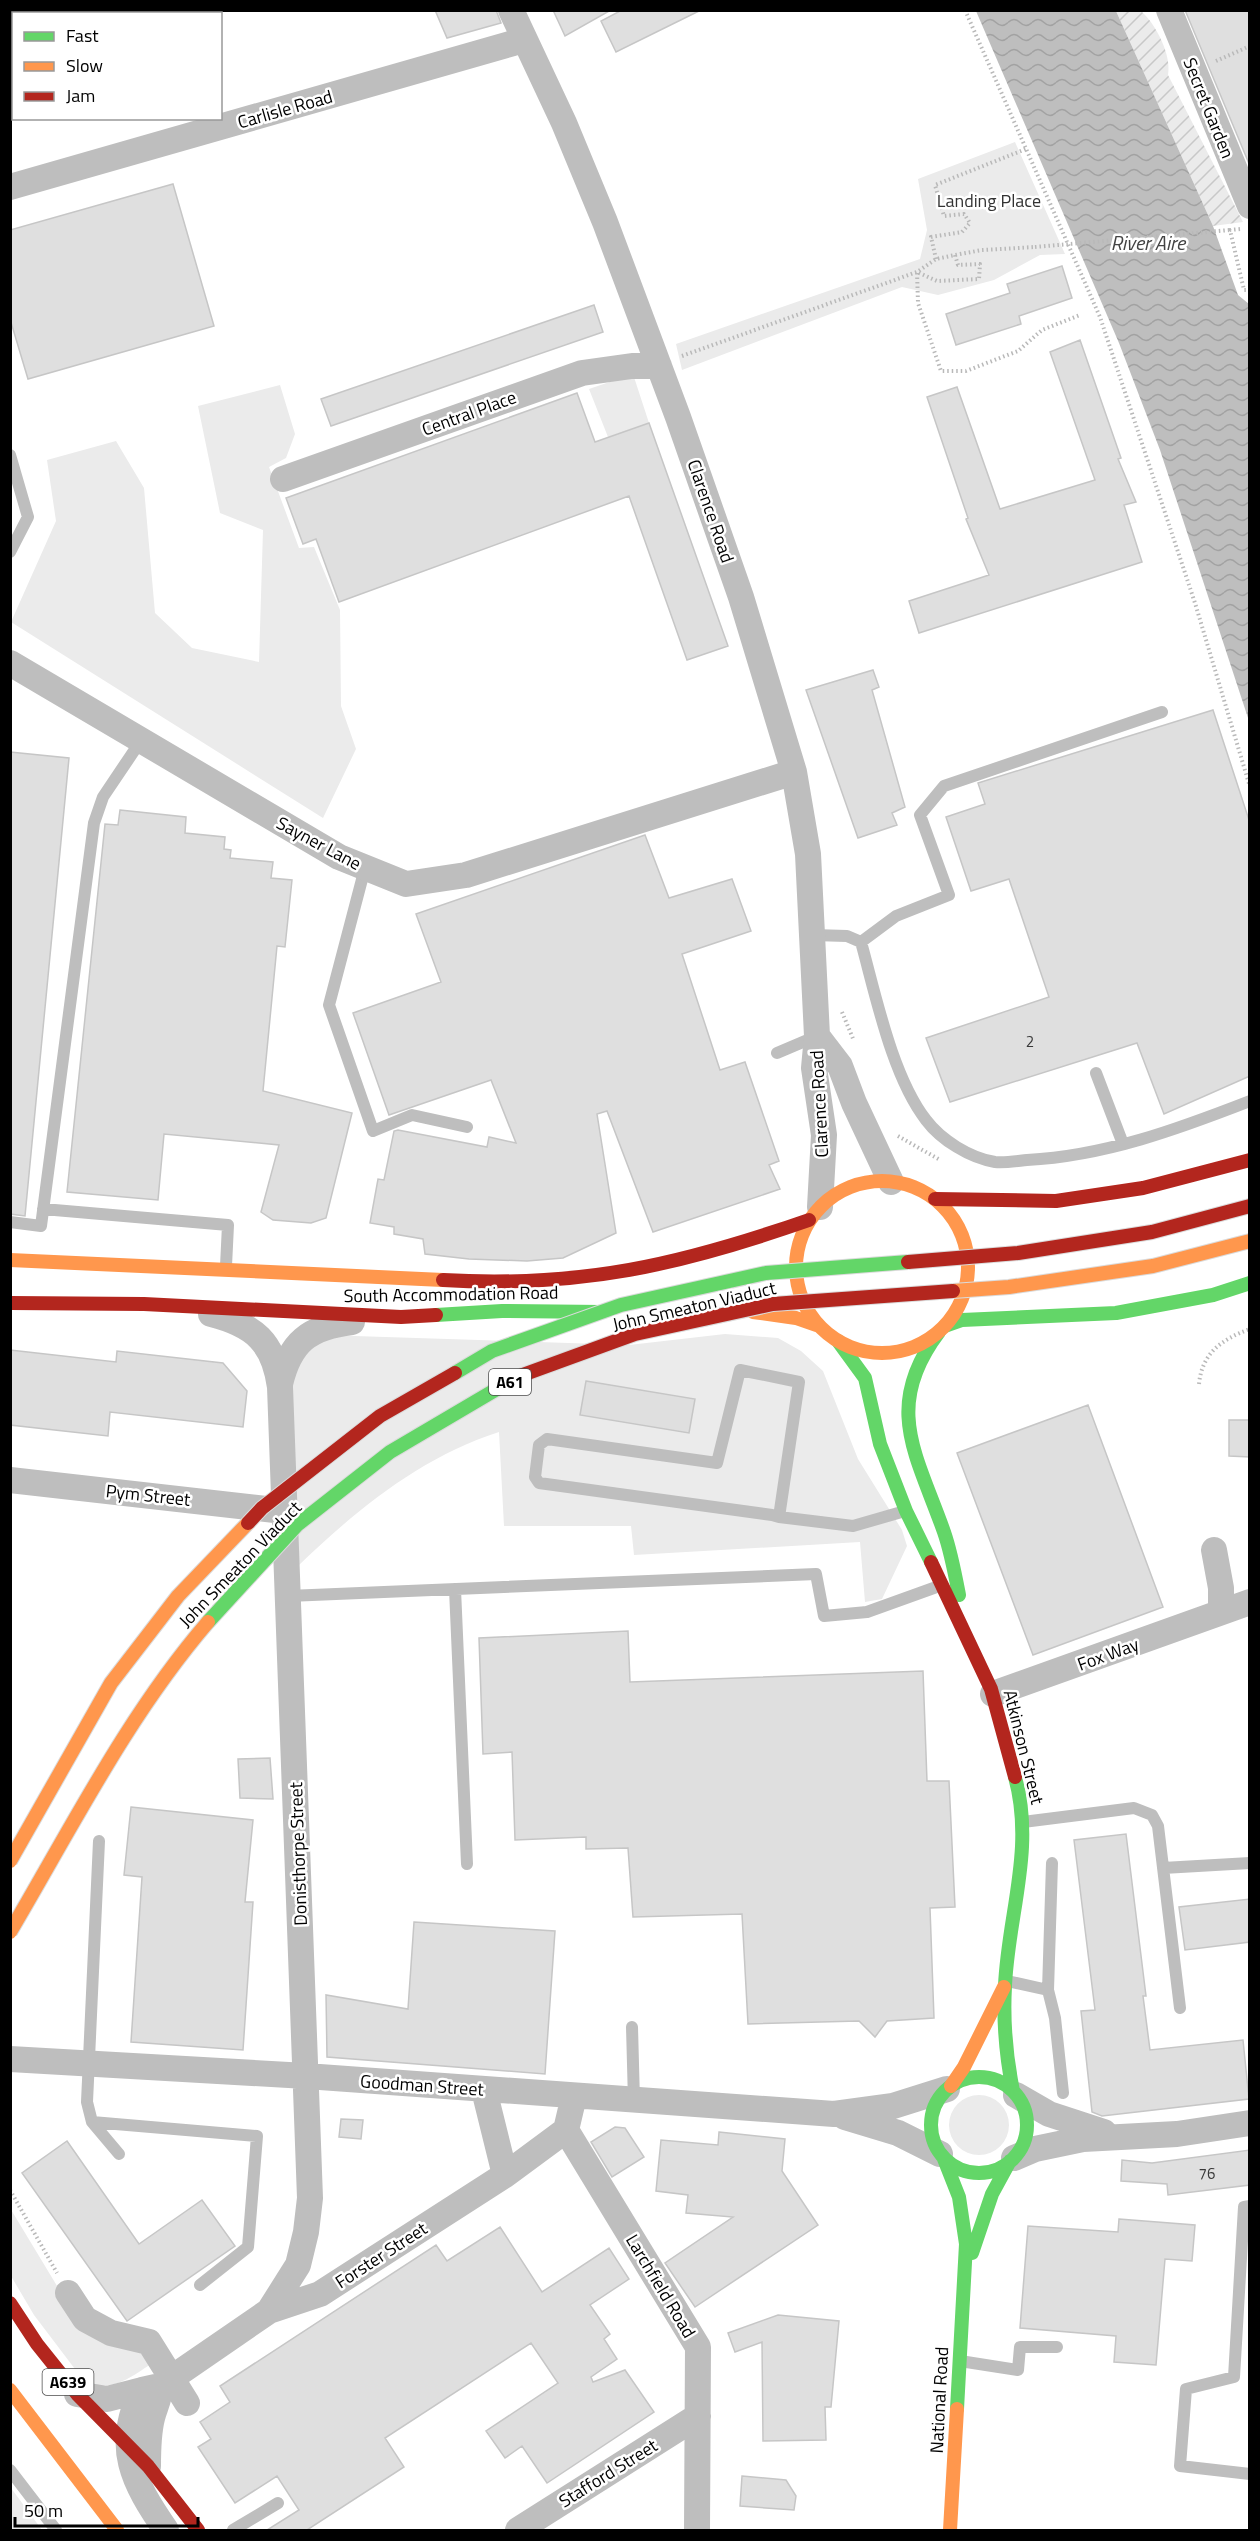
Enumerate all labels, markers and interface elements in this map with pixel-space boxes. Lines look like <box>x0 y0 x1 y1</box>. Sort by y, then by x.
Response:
legend <box>12 12 222 120</box>
text: Fast <box>66 22 99 49</box>
text: Slow <box>66 52 103 79</box>
street label: Secret Garden <box>1177 54 1241 162</box>
text: Jam <box>66 82 95 109</box>
street label: Carlisle Road <box>234 83 336 135</box>
park label: Landing Place <box>937 187 1041 214</box>
water label: River Aire <box>1111 227 1187 258</box>
street label: Central Place <box>418 383 520 443</box>
street label: Clarence Road <box>681 456 741 566</box>
street label: Sayner Lane <box>272 809 366 877</box>
house number: 2 <box>1026 1030 1034 1053</box>
street label: Clarence Road <box>803 1050 835 1158</box>
street label: John Smeaton Viaduct <box>610 1274 779 1338</box>
street label: South Accommodation Road <box>343 1279 559 1309</box>
road number: A61 <box>489 1369 531 1395</box>
street label: Pym Street <box>104 1477 192 1513</box>
street label: John Smeaton Viaduct <box>172 1494 308 1633</box>
street label: Fox Way <box>1073 1630 1143 1678</box>
street label: Atkinson Street <box>997 1687 1051 1808</box>
street label: Donisthorpe Street <box>282 1781 314 1926</box>
street label: Goodman Street <box>359 2067 485 2103</box>
house number: 76 <box>1199 2162 1215 2185</box>
street label: Forster Street <box>330 2215 433 2295</box>
street label: Larchfield Road <box>619 2229 703 2343</box>
street label: National Road <box>923 2346 955 2454</box>
road number: A639 <box>42 2369 94 2395</box>
street label: Stafford Street <box>553 2431 663 2514</box>
scale bar <box>15 2490 198 2528</box>
text: 50 m <box>24 2497 63 2524</box>

